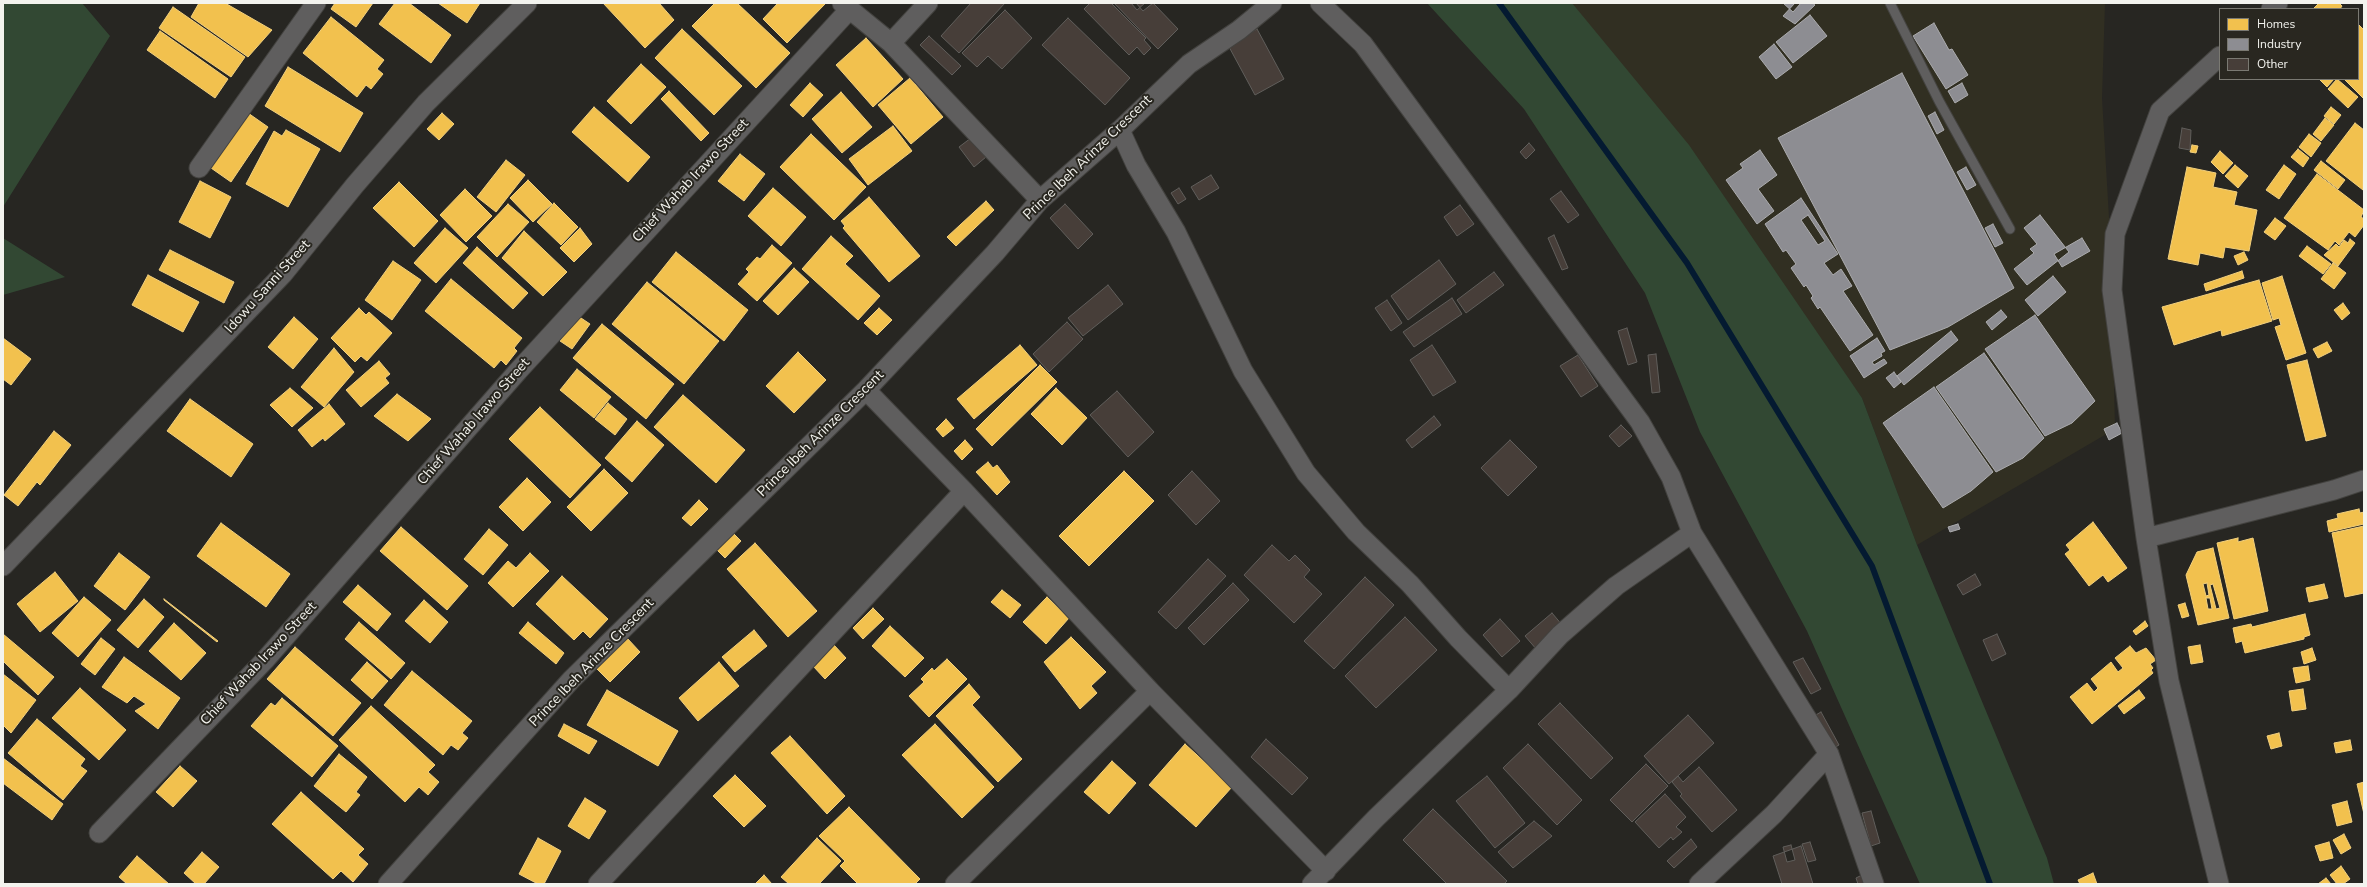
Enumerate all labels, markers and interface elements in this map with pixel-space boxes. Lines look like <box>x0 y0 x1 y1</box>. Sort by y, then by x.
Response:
legend <box>2219 8 2359 80</box>
text: Homes <box>2257 16 2295 32</box>
text: Industry <box>2257 36 2301 52</box>
text: Other <box>2257 56 2288 72</box>
street label: Prince Ibeh Arinze Crescent <box>1020 92 1156 224</box>
street label: Chief Wahab Irawo Street <box>629 116 753 246</box>
street label: Idowu Sanni Street <box>222 237 314 337</box>
street label: Chief Wahab Irawo Street <box>414 355 534 489</box>
street label: Prince Ibeh Arinze Crescent <box>754 367 888 501</box>
street label: Prince Ibeh Arinze Crescent <box>526 595 658 731</box>
street label: Chief Wahab Irawo Street <box>197 599 321 729</box>

